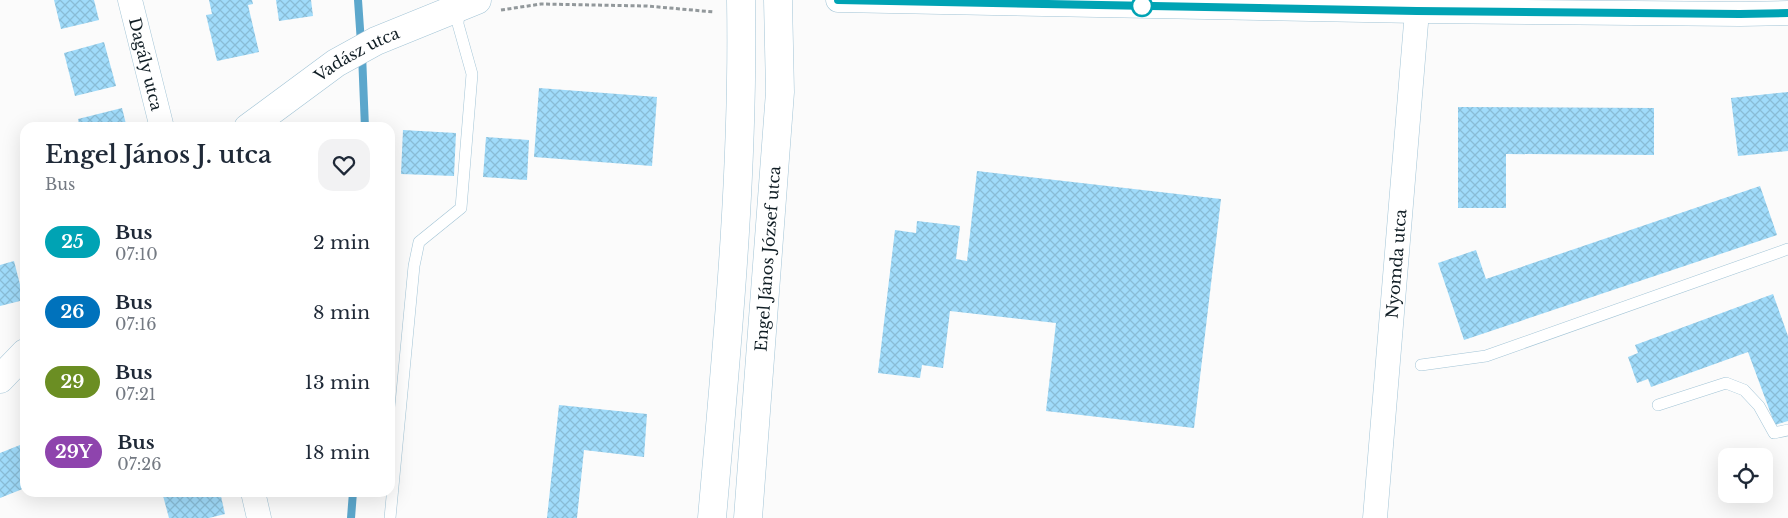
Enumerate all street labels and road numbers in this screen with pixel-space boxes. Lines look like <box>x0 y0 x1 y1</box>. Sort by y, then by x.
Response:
street label: Dagály utca <box>125 15 167 113</box>
street label: Vadász utca <box>309 23 402 86</box>
street label: Engel János József utca <box>751 165 784 352</box>
street label: Nyomda utca <box>1382 208 1411 319</box>

